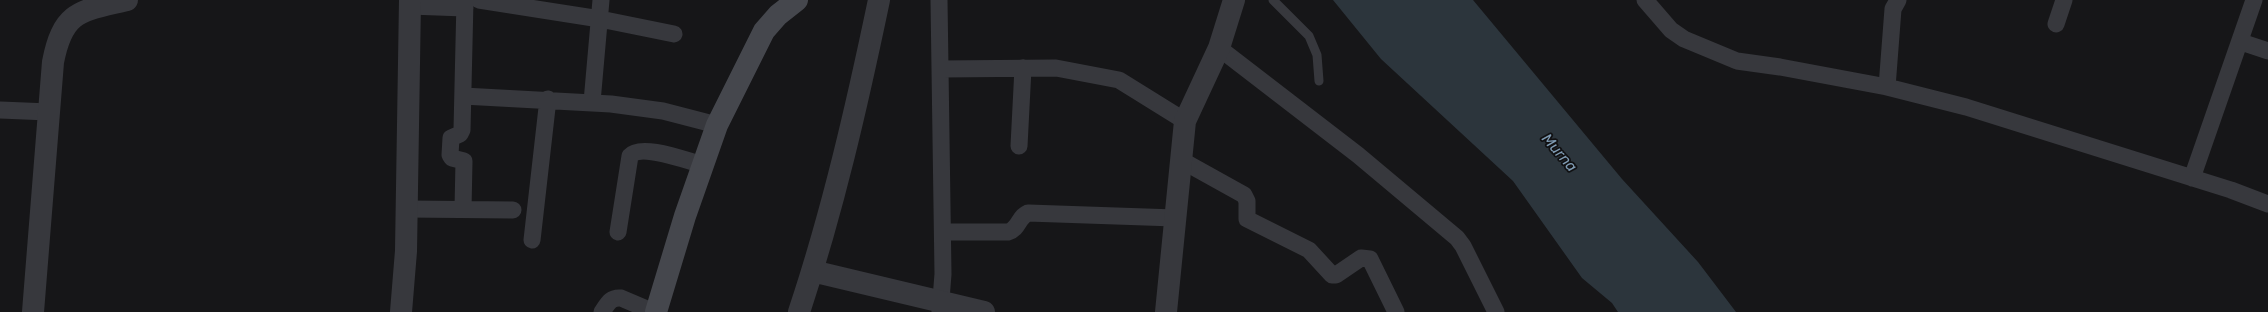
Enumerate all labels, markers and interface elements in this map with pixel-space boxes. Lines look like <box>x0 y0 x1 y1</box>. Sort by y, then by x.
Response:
water label: Murna <box>1538 130 1580 176</box>

